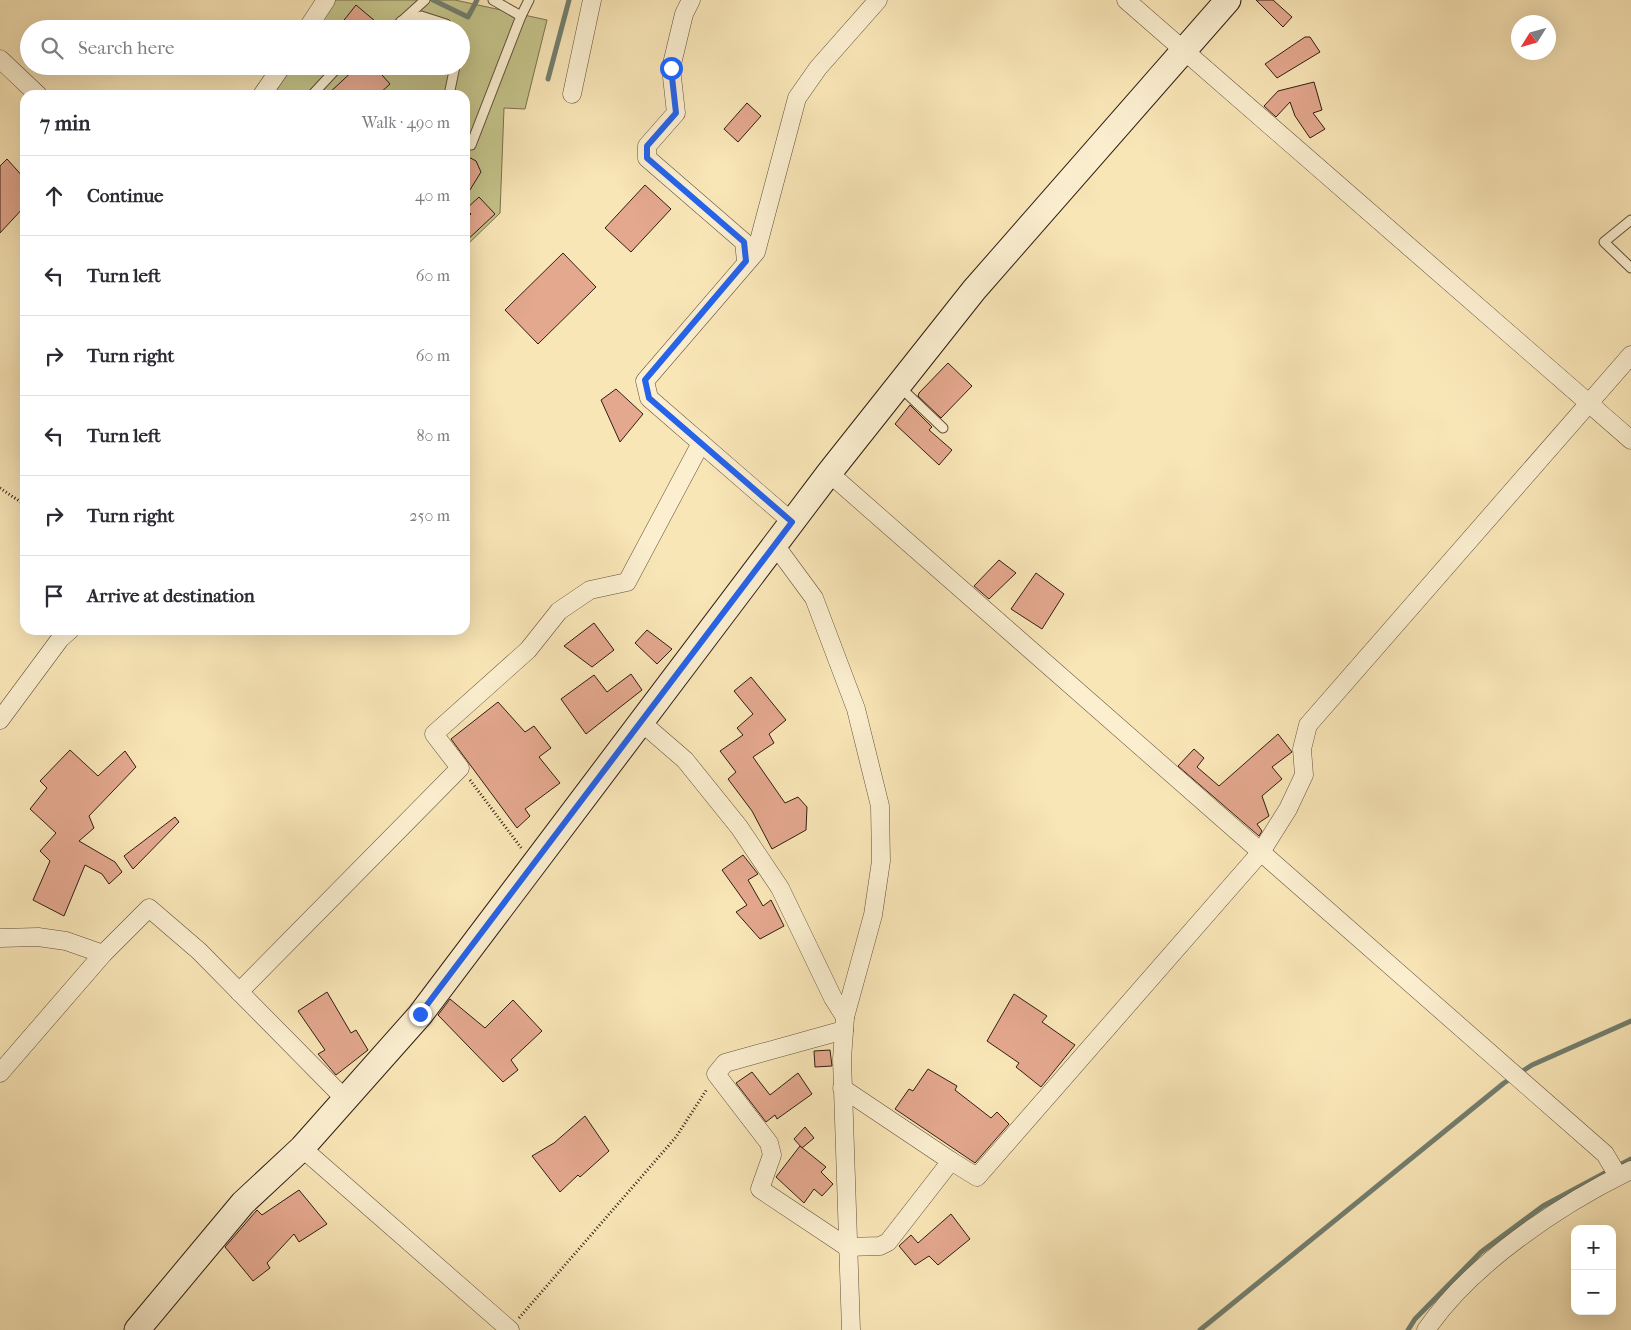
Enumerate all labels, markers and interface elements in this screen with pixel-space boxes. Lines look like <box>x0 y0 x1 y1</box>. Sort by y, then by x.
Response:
north arrow <box>1511 15 1556 60</box>
search box <box>20 20 470 75</box>
icon: search <box>38 34 66 62</box>
text: Search here <box>78 37 174 59</box>
route start <box>660 57 683 80</box>
text: 7 min <box>40 111 91 135</box>
text: Walk · 490 m <box>362 113 450 132</box>
icon: ahead <box>40 182 68 210</box>
text: Continue <box>87 185 163 207</box>
text: 40 m <box>415 186 450 205</box>
icon: left <box>40 262 68 290</box>
text: Turn left <box>87 265 161 287</box>
text: 60 m <box>416 266 450 285</box>
icon: right <box>40 342 68 370</box>
text: Turn right <box>87 345 174 367</box>
text: 60 m <box>416 346 450 365</box>
icon: left <box>40 422 68 450</box>
text: Turn left <box>87 425 161 447</box>
text: 80 m <box>416 426 450 445</box>
icon: right <box>40 502 68 530</box>
text: Turn right <box>87 505 174 527</box>
text: 250 m <box>409 506 450 525</box>
icon: arrive <box>40 582 68 610</box>
text: Arrive at destination <box>87 585 255 607</box>
route end <box>409 1003 432 1026</box>
map controls <box>1571 1225 1616 1315</box>
button: + <box>1571 1225 1616 1270</box>
button: − <box>1571 1270 1616 1315</box>

